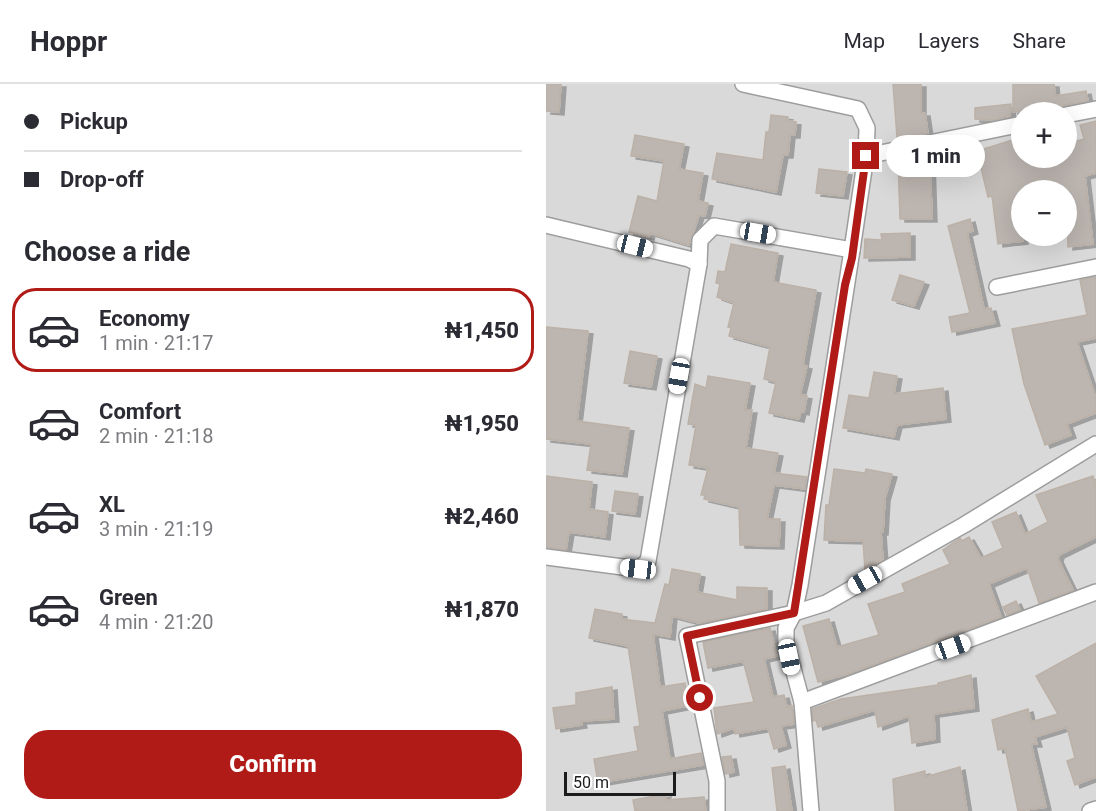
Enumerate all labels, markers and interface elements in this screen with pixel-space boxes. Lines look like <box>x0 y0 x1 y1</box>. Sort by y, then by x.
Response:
text: Hoppr <box>30 25 107 58</box>
text: Map <box>843 29 885 53</box>
text: Layers <box>918 29 979 53</box>
text: Share <box>1012 29 1066 53</box>
map controls <box>1011 102 1077 246</box>
button: + <box>1011 102 1077 168</box>
text: Pickup <box>60 109 128 134</box>
callout: 1 min <box>887 135 986 177</box>
route end <box>852 142 879 169</box>
text: 1 min <box>910 144 961 168</box>
text: Drop-off <box>60 167 144 192</box>
button: − <box>1011 180 1077 246</box>
car <box>739 221 777 245</box>
car <box>615 233 655 259</box>
text: Choose a ride <box>24 236 190 268</box>
icon: car <box>27 303 81 357</box>
text: Economy <box>99 306 190 331</box>
text: ₦1,450 <box>445 318 519 343</box>
text: 1 min · 21:17 <box>99 331 214 355</box>
car <box>667 357 691 395</box>
icon: car <box>27 396 81 450</box>
text: Comfort <box>99 399 181 424</box>
text: ₦1,950 <box>445 411 519 436</box>
text: 2 min · 21:18 <box>99 424 214 448</box>
icon: car <box>27 489 81 543</box>
text: XL <box>99 492 125 517</box>
text: ₦2,460 <box>445 504 519 529</box>
text: 3 min · 21:19 <box>99 517 214 541</box>
car <box>619 558 657 580</box>
car <box>845 563 885 597</box>
icon: car <box>27 582 81 636</box>
text: Green <box>99 585 158 610</box>
text: ₦1,870 <box>445 597 519 622</box>
text: 4 min · 21:20 <box>99 610 214 634</box>
car <box>933 632 973 662</box>
car <box>776 638 802 676</box>
route start <box>686 684 713 711</box>
button: Confirm <box>24 730 522 799</box>
scale bar <box>564 769 676 796</box>
text: 50 m <box>573 773 609 792</box>

